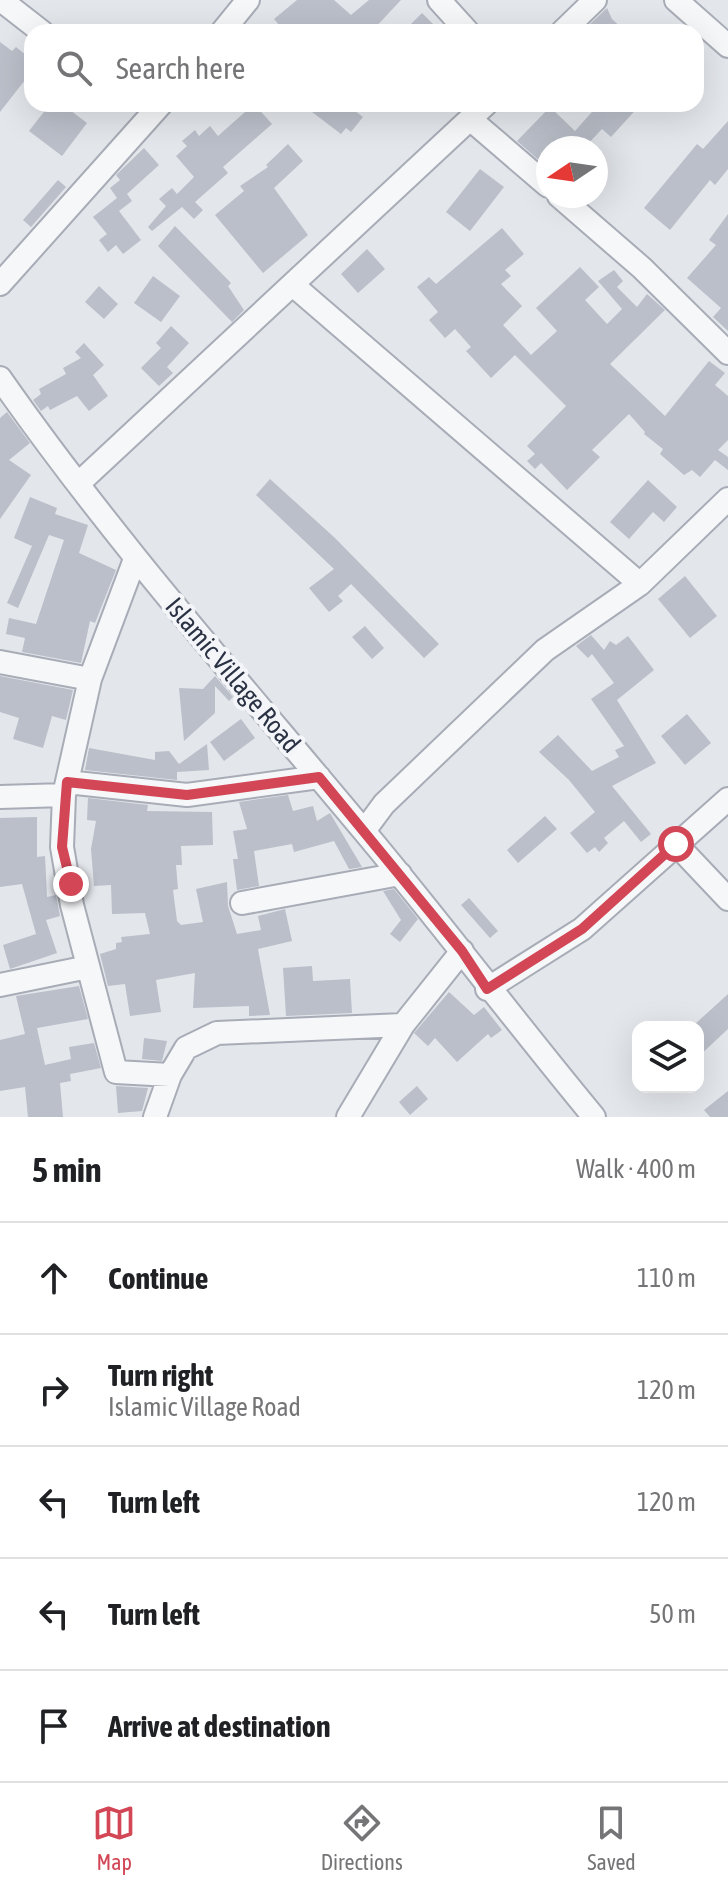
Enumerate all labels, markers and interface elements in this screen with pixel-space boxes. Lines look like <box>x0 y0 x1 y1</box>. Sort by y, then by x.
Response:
search box <box>24 24 704 112</box>
icon: search <box>52 46 96 90</box>
text: Search here <box>116 51 245 85</box>
north arrow <box>536 136 608 208</box>
street label: Islamic Village Road <box>160 591 306 759</box>
route start <box>658 826 694 862</box>
route end <box>53 866 89 902</box>
map controls <box>632 1021 704 1093</box>
button: layers <box>632 1021 704 1093</box>
text: 5 min <box>32 1150 101 1189</box>
text: Walk · 400 m <box>576 1154 696 1184</box>
icon: ahead <box>32 1256 76 1300</box>
text: Continue <box>108 1261 208 1295</box>
text: 110 m <box>637 1263 696 1293</box>
text: Turn right <box>108 1358 214 1392</box>
icon: right <box>32 1368 76 1412</box>
text: 120 m <box>637 1375 696 1405</box>
text: Islamic Village Road <box>108 1392 301 1422</box>
icon: left <box>32 1480 76 1524</box>
text: Turn left <box>108 1485 200 1519</box>
text: 120 m <box>637 1487 696 1517</box>
icon: left <box>32 1592 76 1636</box>
text: Turn left <box>108 1597 200 1631</box>
text: 50 m <box>649 1599 696 1629</box>
icon: arrive <box>32 1704 76 1748</box>
text: Arrive at destination <box>108 1709 330 1743</box>
tab: Map <box>92 1801 136 1875</box>
tab: Directions <box>321 1801 403 1875</box>
tab: Saved <box>587 1801 636 1875</box>

